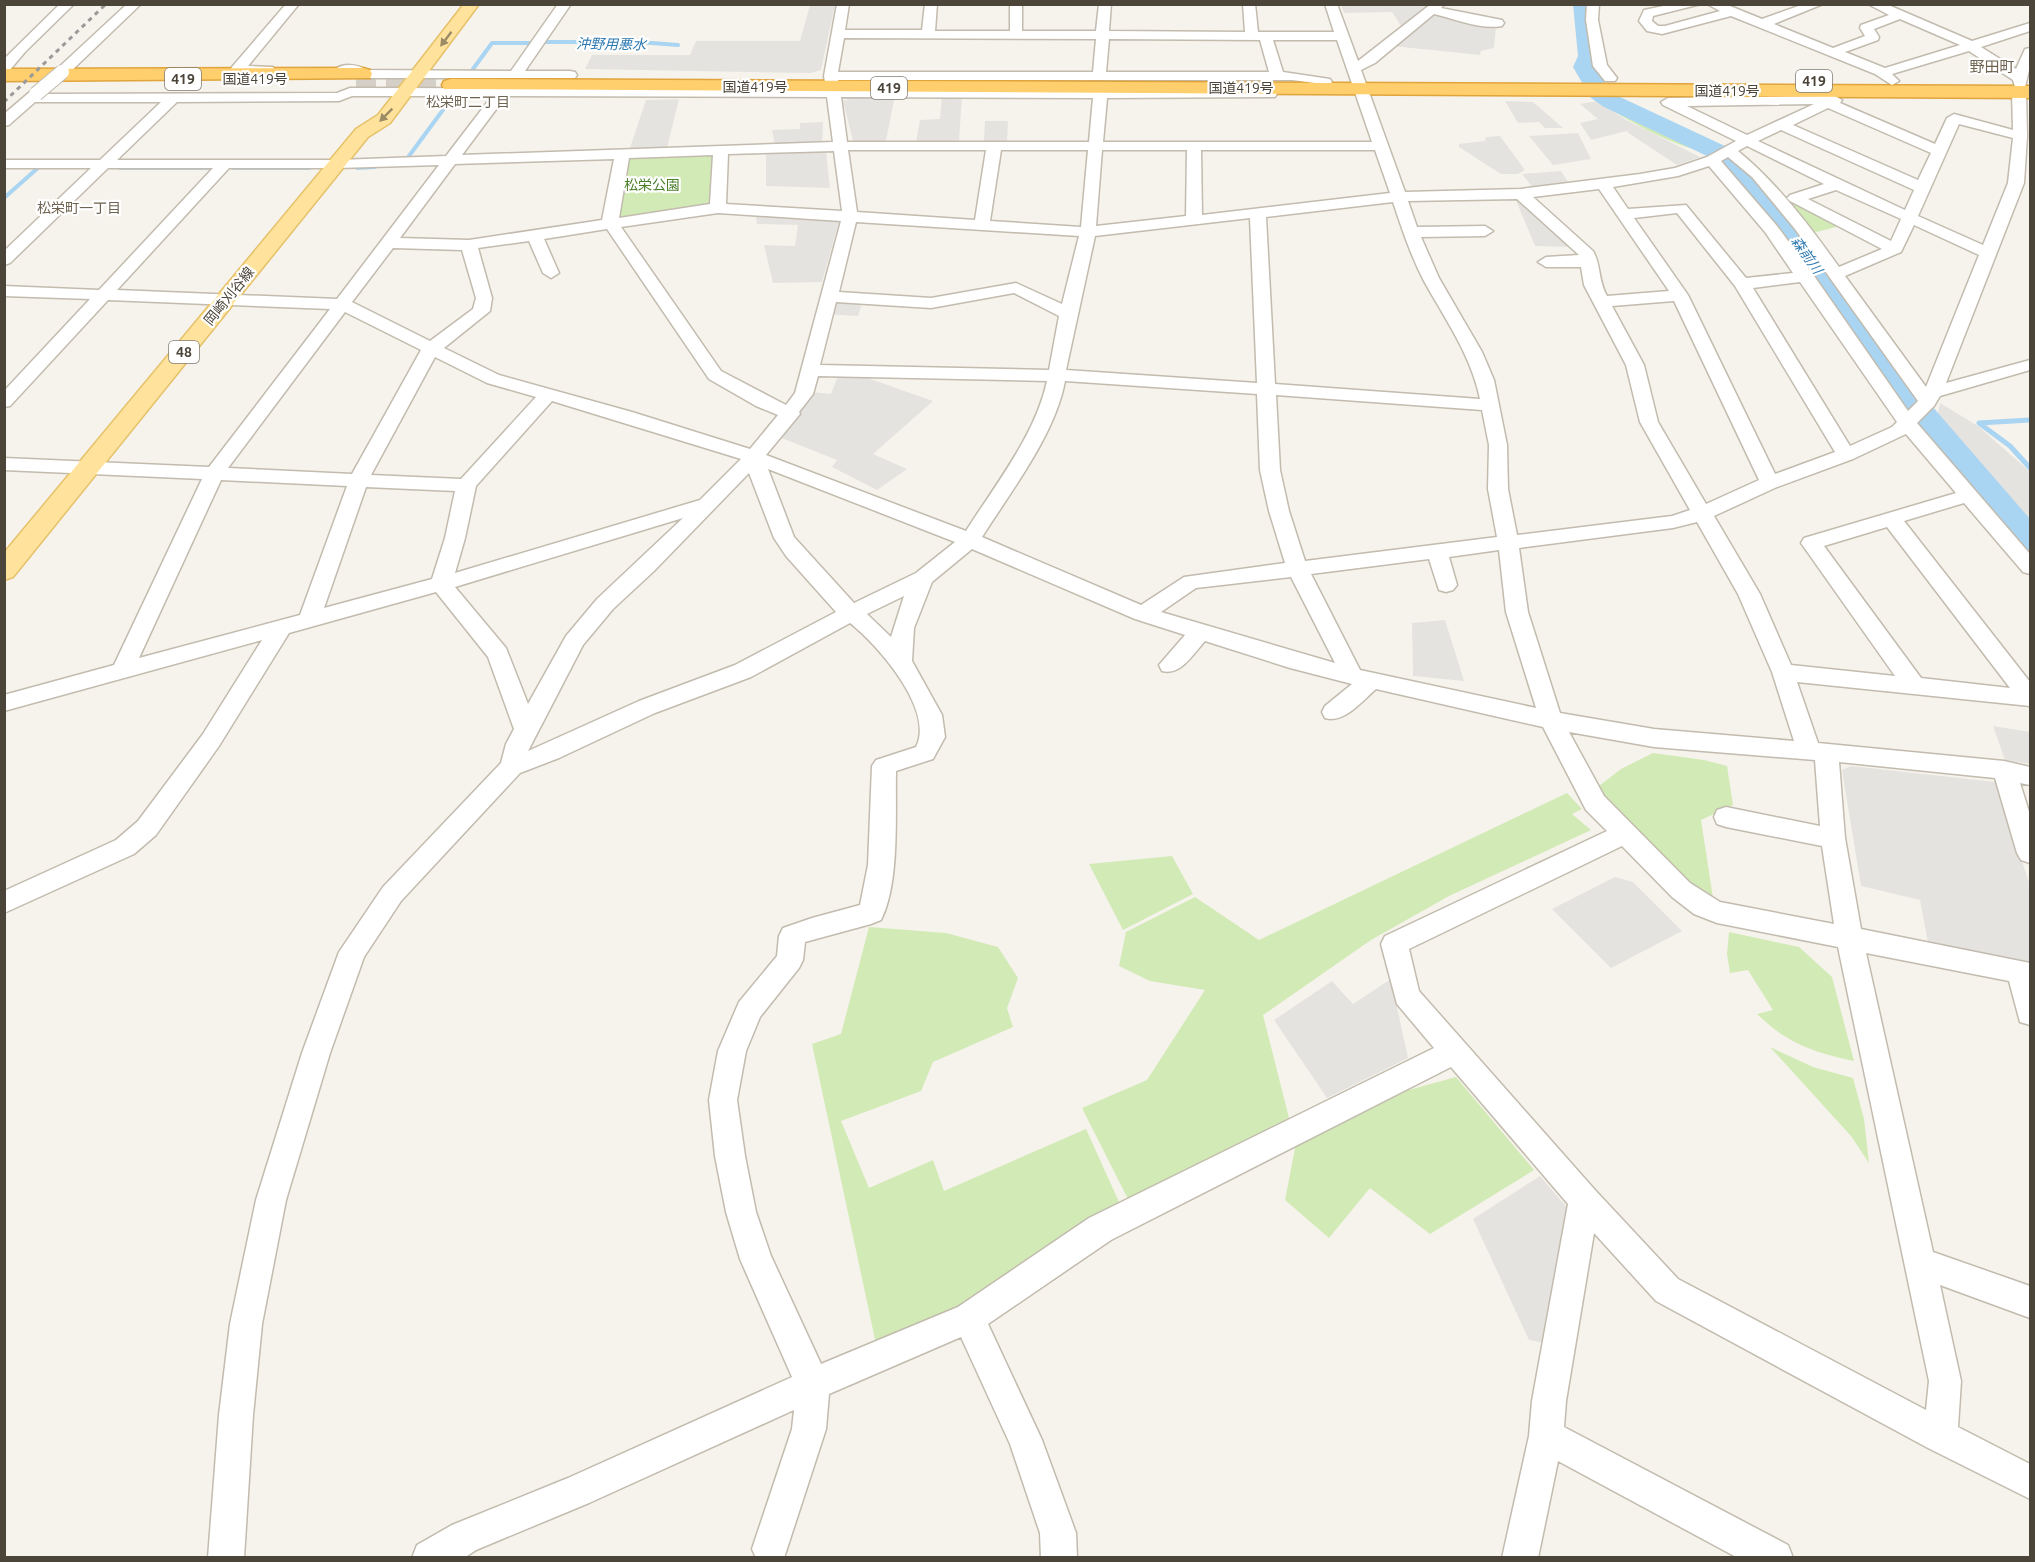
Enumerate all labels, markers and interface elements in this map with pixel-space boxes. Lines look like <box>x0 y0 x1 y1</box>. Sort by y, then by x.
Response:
one-way arrow <box>441 32 453 47</box>
water label: 沖野用悪水 <box>576 35 648 53</box>
district label: 野田町 <box>1969 58 2015 75</box>
road number: 419 <box>165 68 201 90</box>
road number: 419 <box>1796 70 1832 92</box>
street label: 国道419号 <box>222 71 288 87</box>
road number: 419 <box>871 77 907 99</box>
street label: 国道419号 <box>722 79 788 95</box>
street label: 国道419号 <box>1208 80 1274 96</box>
street label: 国道419号 <box>1694 83 1760 99</box>
district label: 松栄町二丁目 <box>426 94 510 110</box>
one-way arrow <box>380 108 394 122</box>
park label: 松栄公園 <box>624 177 680 193</box>
district label: 松栄町一丁目 <box>37 200 121 216</box>
water label: 森前川 <box>1788 233 1827 278</box>
street label: 岡崎刈谷線 <box>201 264 257 328</box>
road number: 48 <box>169 341 199 363</box>

